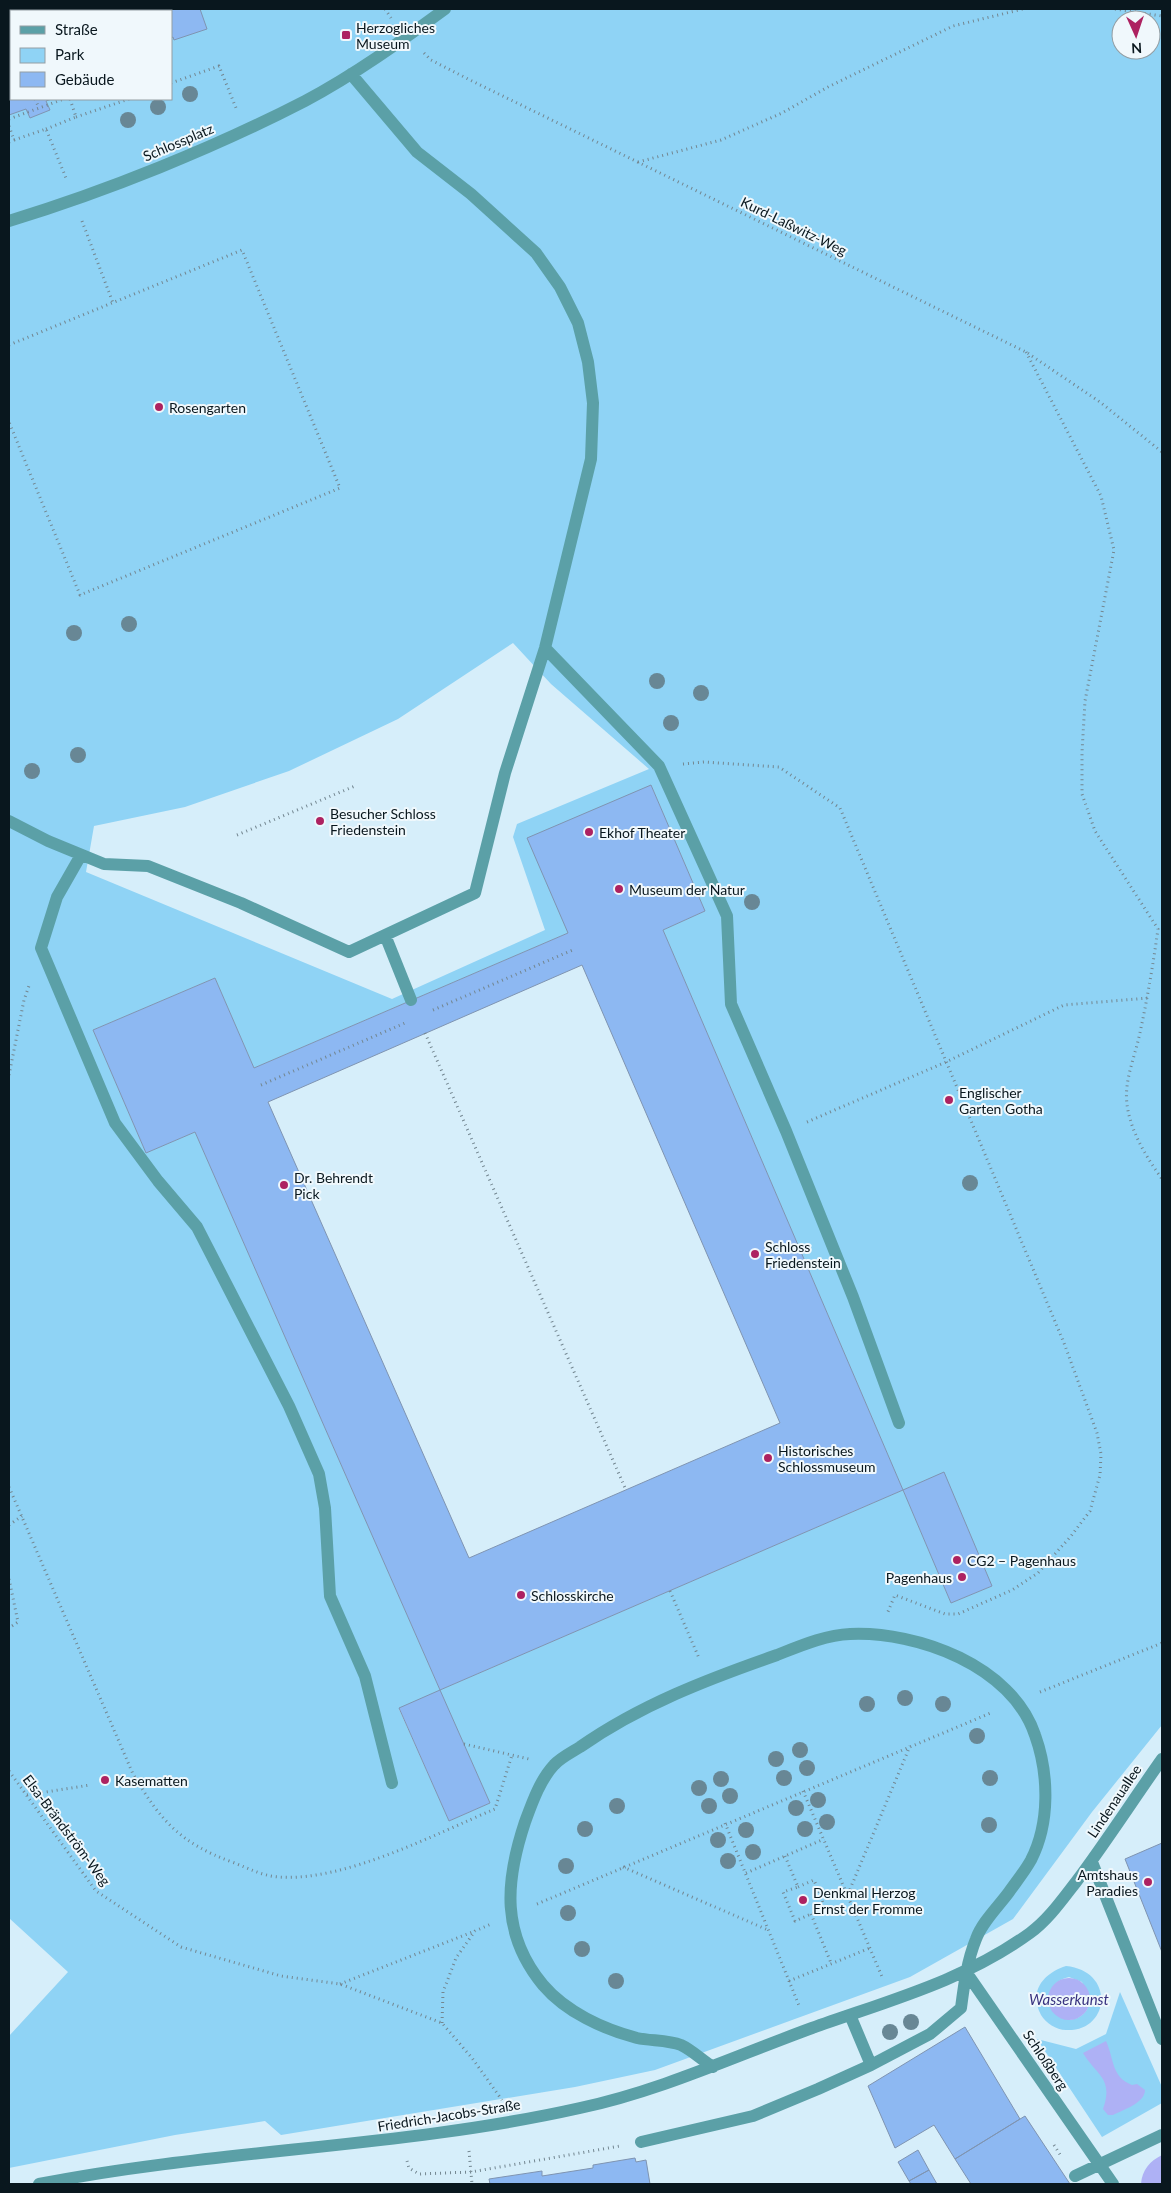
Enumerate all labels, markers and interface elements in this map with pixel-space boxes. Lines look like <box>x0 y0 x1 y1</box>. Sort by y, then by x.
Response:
legend <box>10 10 172 100</box>
north arrow <box>1111 10 1161 60</box>
place label: Herzogliches Museum <box>356 19 435 52</box>
text: Straße <box>55 20 98 38</box>
marker: Herzogliches Museum <box>340 29 352 41</box>
text: N <box>1131 40 1143 57</box>
text: Park <box>55 45 85 63</box>
text: Gebäude <box>55 70 114 88</box>
street label: Schlossplatz <box>140 120 216 164</box>
street label: Kurd-Laßwitz-Weg <box>738 193 850 259</box>
place label: Rosengarten <box>169 399 246 416</box>
marker: Rosengarten <box>153 401 165 413</box>
place label: Besucher Schloss Friedenstein <box>330 805 436 838</box>
marker: Besucher Schloss Friedenstein <box>314 815 326 827</box>
place label: Ekhof Theater <box>599 824 685 841</box>
marker: Ekhof Theater <box>583 826 595 838</box>
place label: Museum der Natur <box>629 881 745 898</box>
marker: Museum der Natur <box>613 883 625 895</box>
place label: Englischer Garten Gotha <box>959 1084 1043 1117</box>
marker: Englischer Garten Gotha <box>943 1094 955 1106</box>
place label: Dr. Behrendt Pick <box>294 1169 373 1202</box>
marker: Dr. Behrendt Pick <box>278 1179 290 1191</box>
place label: Schloss Friedenstein <box>765 1238 841 1271</box>
marker: Schloss Friedenstein <box>749 1248 761 1260</box>
place label: Historisches Schlossmuseum <box>778 1442 876 1475</box>
marker: Historisches Schlossmuseum <box>762 1452 774 1464</box>
place label: CG2 – Pagenhaus <box>967 1552 1076 1569</box>
marker: CG2 – Pagenhaus <box>951 1554 963 1566</box>
place label: Pagenhaus <box>886 1569 952 1586</box>
marker: Pagenhaus <box>956 1571 968 1583</box>
place label: Schlosskirche <box>531 1587 614 1604</box>
marker: Schlosskirche <box>515 1589 527 1601</box>
street label: Lindenauallee <box>1083 1761 1145 1841</box>
street label: Elsa-Brändström-Weg <box>20 1771 114 1889</box>
place label: Kasematten <box>115 1772 188 1789</box>
marker: Kasematten <box>99 1774 111 1786</box>
place label: Amtshaus Paradies <box>1077 1866 1138 1899</box>
marker: Amtshaus Paradies <box>1142 1876 1154 1888</box>
place label: Denkmal Herzog Ernst der Fromme <box>813 1884 923 1917</box>
marker: Denkmal Herzog Ernst der Fromme <box>797 1894 809 1906</box>
water label: Wasserkunst <box>1029 1990 1110 2008</box>
street label: Schloßberg <box>1020 2027 1072 2093</box>
street label: Friedrich-Jacobs-Straße <box>376 2095 522 2135</box>

